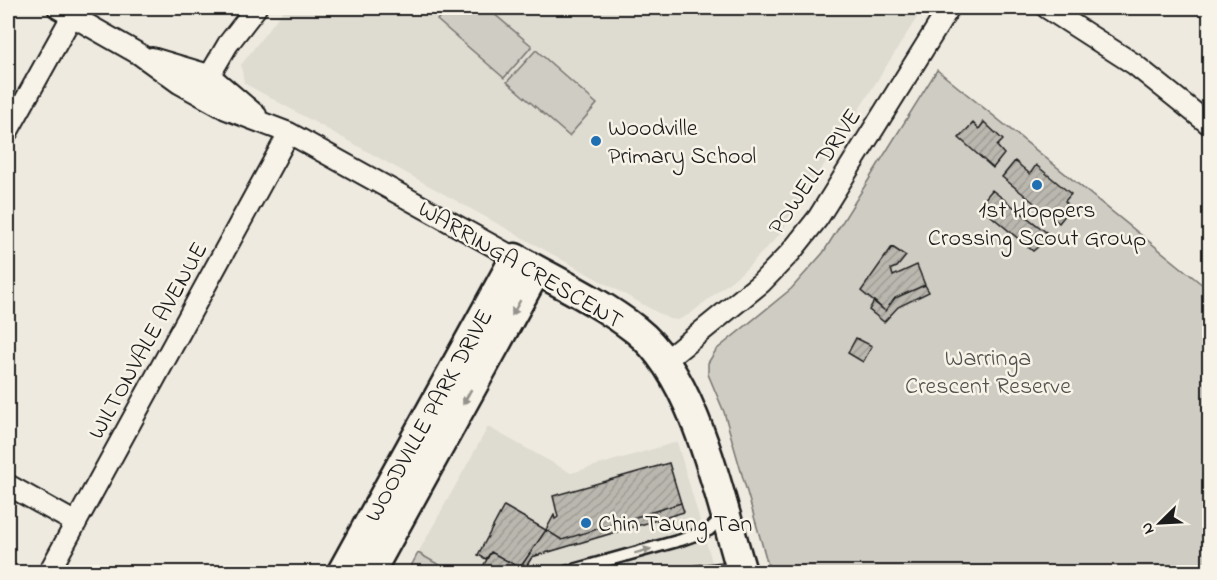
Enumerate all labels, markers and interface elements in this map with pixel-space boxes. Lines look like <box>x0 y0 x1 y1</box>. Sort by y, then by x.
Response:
street label: POWELL DRIVE <box>761 102 871 243</box>
place label: Woodville Primary School <box>608 112 756 176</box>
marker: Woodville Primary School <box>589 134 603 148</box>
marker: 1st Hoppers Crossing Scout Group <box>1030 178 1044 192</box>
street label: WARRINGA CRESCENT <box>411 193 629 339</box>
place label: 1st Hoppers Crossing Scout Group <box>928 194 1146 257</box>
street label: WILTONVALE AVENUE <box>80 236 218 446</box>
one-way arrow <box>511 300 521 317</box>
street label: WOODVILLE PARK DRIVE <box>357 303 503 529</box>
park label: Warringa Crescent Reserve <box>905 342 1071 405</box>
one-way arrow <box>462 389 472 406</box>
north arrow <box>1130 493 1190 553</box>
place label: Chin Taung Tan <box>598 508 752 543</box>
marker: Chin Taung Tan <box>579 516 593 530</box>
text: N <box>1135 518 1161 538</box>
one-way arrow <box>634 545 652 555</box>

